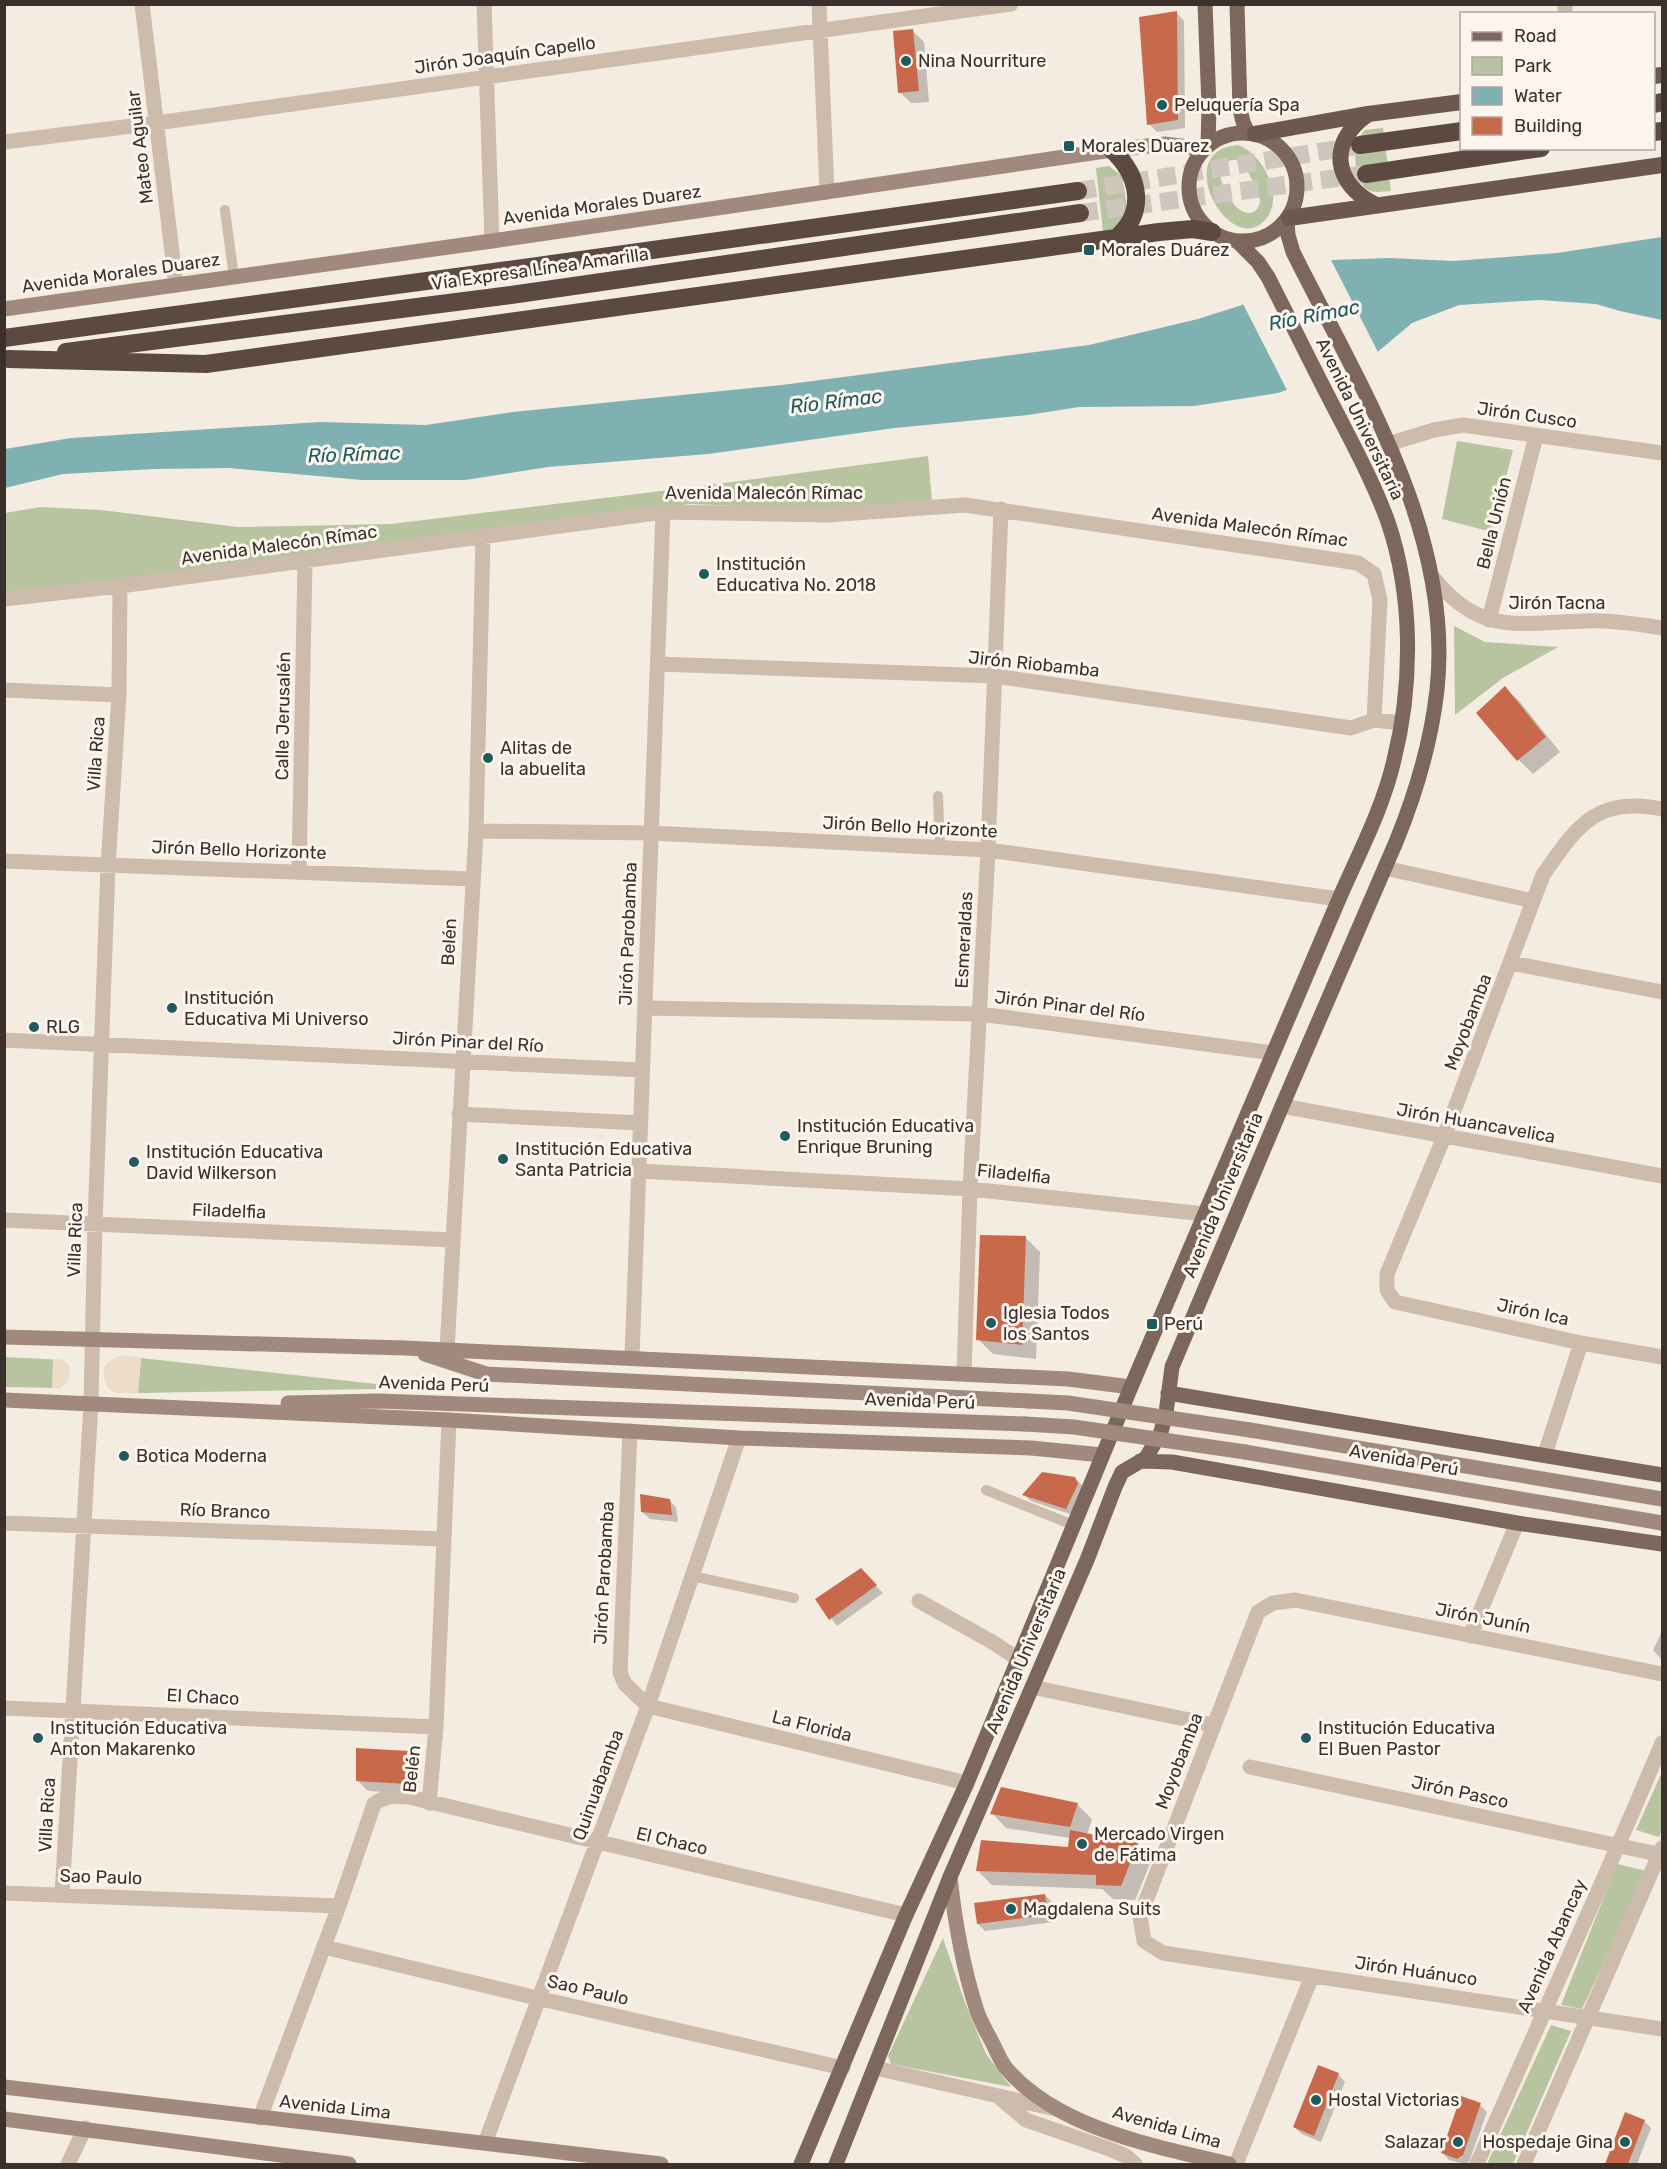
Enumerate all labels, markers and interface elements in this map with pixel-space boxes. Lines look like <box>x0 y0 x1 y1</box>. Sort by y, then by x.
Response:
legend <box>1460 12 1655 150</box>
text: Road <box>1514 25 1557 47</box>
street label: Jirón Joaquín Capello <box>413 31 597 79</box>
place label: Nina Nourriture <box>918 50 1046 72</box>
marker: Nina Nourriture <box>899 54 913 68</box>
text: Park <box>1514 55 1552 77</box>
text: Water <box>1514 85 1562 107</box>
street label: Mateo Aguilar <box>122 89 158 205</box>
place label: Peluquería Spa <box>1174 94 1300 116</box>
marker: Peluquería Spa <box>1155 98 1169 112</box>
text: Building <box>1514 115 1582 137</box>
place label: Morales Duarez <box>1081 135 1209 157</box>
marker: Morales Duarez <box>1062 139 1076 153</box>
street label: Avenida Morales Duarez <box>501 180 703 230</box>
place label: Morales Duárez <box>1101 239 1229 261</box>
street label: Vía Expresa Línea Amarilla <box>430 243 650 295</box>
marker: Morales Duárez <box>1082 243 1096 257</box>
street label: Avenida Morales Duarez <box>20 248 222 298</box>
water label: Río Rímac <box>1266 294 1362 336</box>
street label: Avenida Universitaria <box>1311 334 1409 504</box>
water label: Río Rímac <box>788 383 884 419</box>
street label: Jirón Cusco <box>1476 397 1578 433</box>
water label: Río Rímac <box>307 440 401 468</box>
street label: Bella Unión <box>1472 475 1516 571</box>
street label: Avenida Malecón Rímac <box>665 482 863 504</box>
street label: Avenida Malecón Rímac <box>1151 502 1350 552</box>
street label: Avenida Malecón Rímac <box>180 520 379 570</box>
place label: Institución Educativa No. 2018 <box>716 553 876 596</box>
marker: Institución Educativa No. 2018 <box>697 567 711 581</box>
street label: Jirón Tacna <box>1508 592 1606 614</box>
street label: Jirón Riobamba <box>967 646 1101 682</box>
street label: Calle Jerusalén <box>271 651 295 781</box>
street label: Villa Rica <box>82 716 110 792</box>
place label: Alitas de la abuelita <box>500 737 586 780</box>
marker: Alitas de la abuelita <box>481 751 495 765</box>
street label: Jirón Bello Horizonte <box>822 811 998 843</box>
street label: Jirón Bello Horizonte <box>151 836 327 864</box>
street label: Jirón Parobamba <box>614 862 642 1006</box>
street label: Esmeraldas <box>950 891 978 989</box>
street label: Belén <box>437 918 461 966</box>
street label: Moyobamba <box>1440 971 1496 1073</box>
street label: Jirón Pinar del Río <box>993 986 1147 1026</box>
place label: Institución Educativa Mi Universo <box>184 987 369 1030</box>
marker: Institución Educativa Mi Universo <box>165 1001 179 1015</box>
place label: RLG <box>46 1016 80 1038</box>
marker: RLG <box>27 1020 41 1034</box>
street label: Jirón Pinar del Río <box>392 1027 544 1057</box>
street label: Jirón Huancavelica <box>1395 1098 1557 1148</box>
street label: Avenida Universitaria <box>1178 1109 1268 1281</box>
place label: Institución Educativa Enrique Bruning <box>797 1115 974 1158</box>
marker: Institución Educativa Enrique Bruning <box>778 1129 792 1143</box>
place label: Institución Educativa Santa Patricia <box>515 1138 692 1181</box>
place label: Institución Educativa David Wilkerson <box>146 1141 323 1184</box>
marker: Institución Educativa Santa Patricia <box>496 1152 510 1166</box>
marker: Institución Educativa David Wilkerson <box>127 1155 141 1169</box>
street label: Filadelfia <box>976 1159 1052 1189</box>
street label: Filadelfia <box>192 1199 266 1223</box>
street label: Villa Rica <box>63 1202 87 1278</box>
street label: Jirón Ica <box>1495 1294 1571 1330</box>
place label: Iglesia Todos los Santos <box>1003 1302 1110 1345</box>
place label: Perú <box>1164 1313 1203 1335</box>
marker: Iglesia Todos los Santos <box>984 1316 998 1330</box>
marker: Perú <box>1145 1317 1159 1331</box>
street label: Avenida Perú <box>378 1371 490 1397</box>
street label: Avenida Perú <box>864 1388 976 1414</box>
street label: Avenida Perú <box>1348 1440 1460 1480</box>
place label: Botica Moderna <box>136 1445 267 1467</box>
marker: Botica Moderna <box>117 1449 131 1463</box>
street label: Río Branco <box>179 1498 271 1524</box>
street label: Jirón Parobamba <box>589 1501 619 1645</box>
street label: Avenida Universitaria <box>981 1565 1071 1737</box>
street label: Jirón Junín <box>1434 1598 1532 1638</box>
street label: El Chaco <box>166 1684 240 1710</box>
street label: La Florida <box>770 1705 854 1747</box>
street label: Moyobamba <box>1151 1710 1207 1812</box>
place label: Institución Educativa Anton Makarenko <box>50 1717 227 1760</box>
place label: Institución Educativa El Buen Pastor <box>1318 1717 1495 1760</box>
street label: Quinuabamba <box>568 1727 628 1843</box>
marker: Institución Educativa Anton Makarenko <box>31 1731 45 1745</box>
marker: Institución Educativa El Buen Pastor <box>1299 1731 1313 1745</box>
street label: Belén <box>399 1744 425 1794</box>
street label: Jirón Pasco <box>1409 1771 1511 1813</box>
street label: Villa Rica <box>34 1777 60 1853</box>
street label: El Chaco <box>634 1822 710 1860</box>
place label: Mercado Virgen de Fátima <box>1094 1823 1224 1866</box>
marker: Mercado Virgen de Fátima <box>1075 1837 1089 1851</box>
street label: Sao Paulo <box>59 1865 143 1889</box>
street label: Avenida Abancay <box>1513 1876 1591 2016</box>
place label: Magdalena Suits <box>1023 1898 1161 1920</box>
marker: Magdalena Suits <box>1004 1902 1018 1916</box>
street label: Jirón Huánuco <box>1353 1951 1479 1991</box>
street label: Sao Paulo <box>545 1970 631 2010</box>
place label: Hostal Victorias <box>1328 2089 1459 2111</box>
street label: Avenida Lima <box>278 2090 392 2124</box>
marker: Hostal Victorias <box>1309 2093 1323 2107</box>
street label: Avenida Lima <box>1110 2101 1224 2153</box>
place label: Salazar <box>1385 2131 1446 2153</box>
place label: Hospedaje Gina <box>1482 2131 1613 2153</box>
marker: Salazar <box>1451 2135 1465 2149</box>
marker: Hospedaje Gina <box>1618 2135 1632 2149</box>

